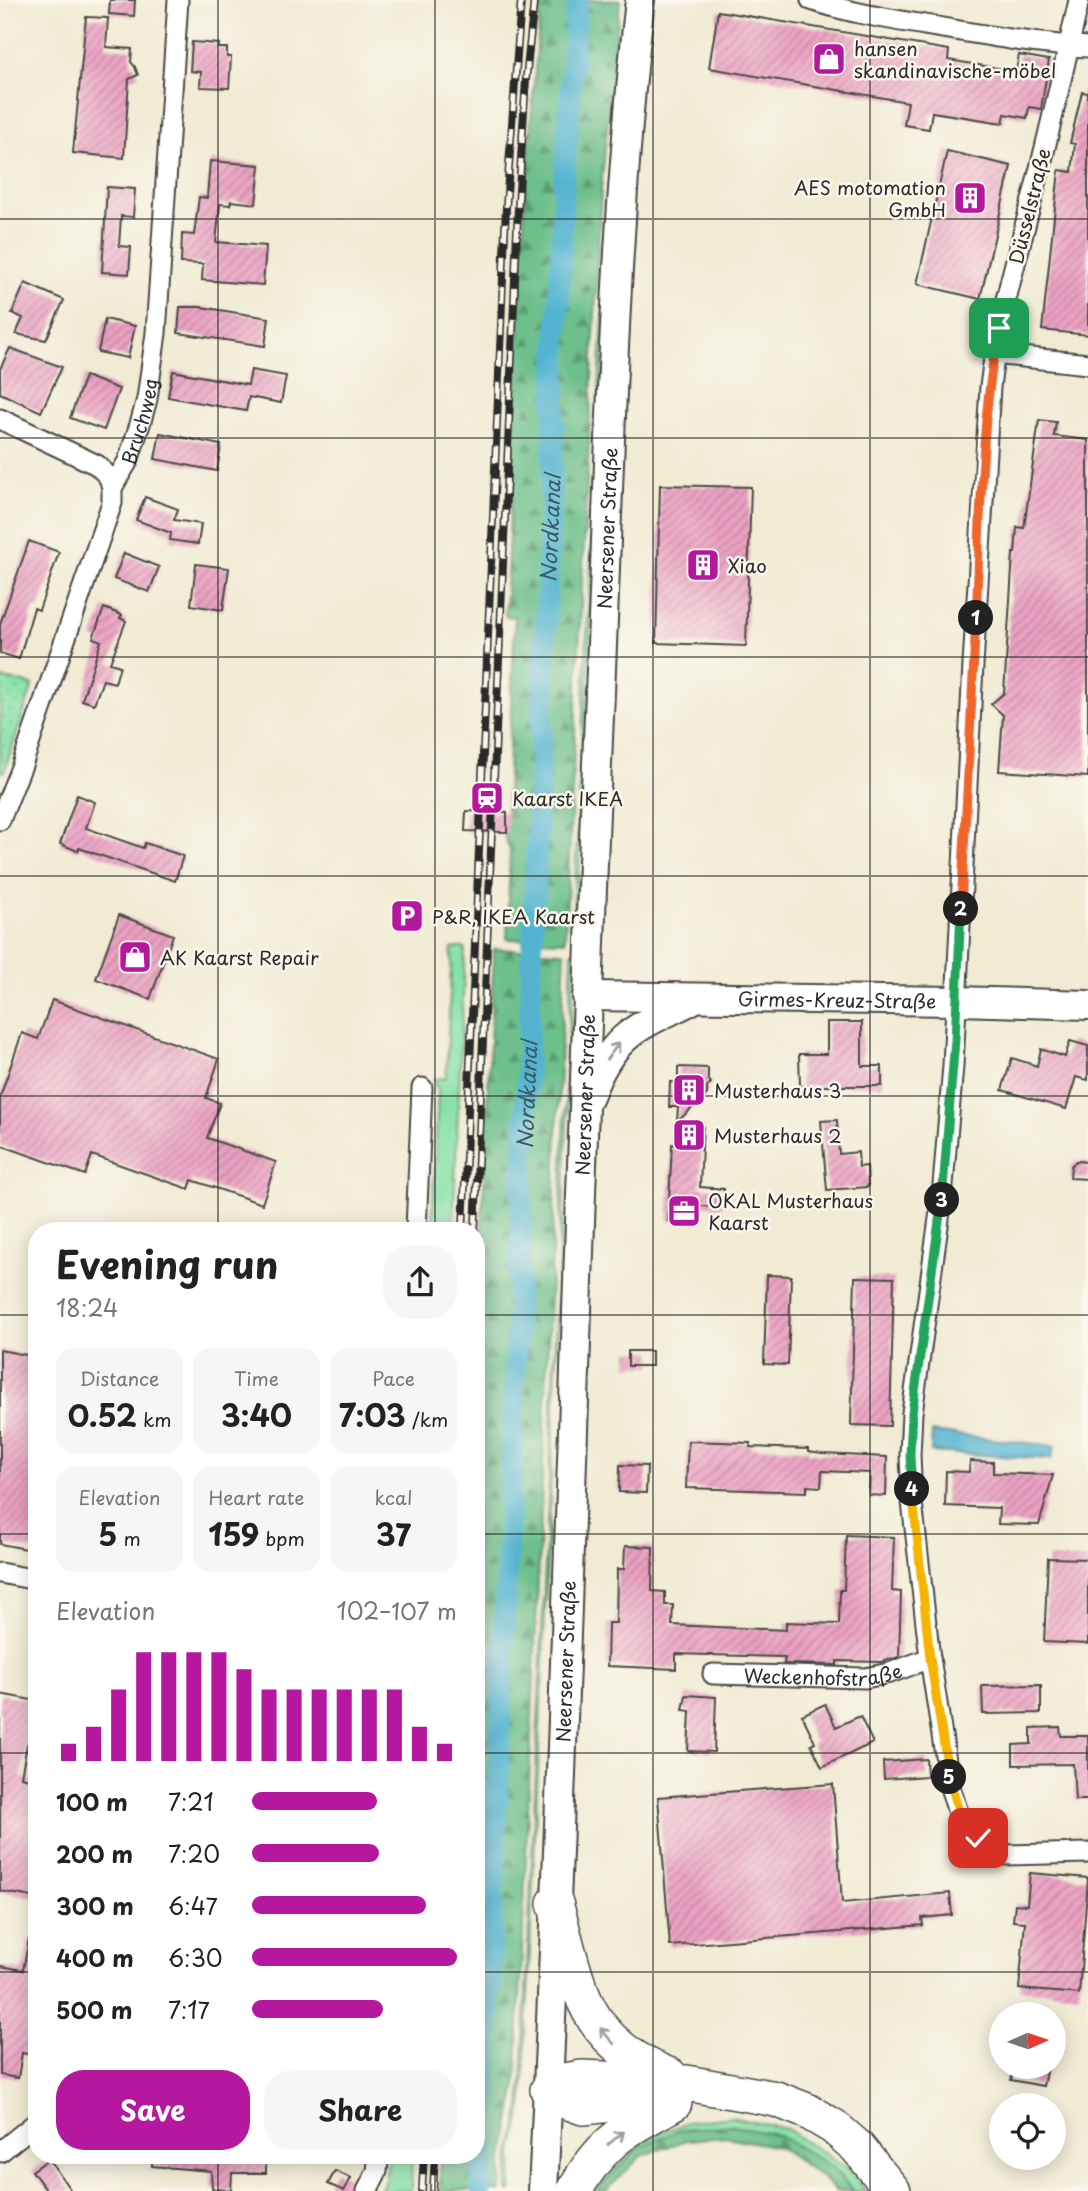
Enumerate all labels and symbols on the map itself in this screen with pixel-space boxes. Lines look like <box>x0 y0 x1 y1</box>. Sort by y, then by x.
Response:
place label: hansen skandinavische-möbel <box>854 34 1056 84</box>
shop icon: hansen skandinavische-möbel <box>810 40 848 78</box>
street label: Düsselstraße <box>1001 145 1057 267</box>
place label: AES motomation GmbH <box>794 173 946 223</box>
building icon: AES motomation GmbH <box>951 179 989 217</box>
pin <box>969 298 1029 358</box>
street label: Bruchweg <box>114 377 164 468</box>
street label: Neersener Straße <box>589 447 624 610</box>
water label: Nordkanal <box>531 470 568 583</box>
building icon: Xiao <box>684 546 722 584</box>
place label: Xiao <box>728 551 767 579</box>
pin: 1 <box>958 600 993 636</box>
station icon: Kaarst IKEA <box>468 779 506 817</box>
place label: Kaarst IKEA <box>512 784 623 812</box>
pin: 2 <box>944 892 978 926</box>
parking icon: P&R, IKEA Kaarst <box>388 897 426 935</box>
place label: P&R, IKEA Kaarst <box>432 902 595 930</box>
shop icon: AK Kaarst Repair <box>116 938 154 976</box>
place label: AK Kaarst Repair <box>160 943 319 971</box>
street label: Girmes-Kreuz-Straße <box>738 984 936 1015</box>
street label: Neersener Straße <box>568 1014 601 1176</box>
water label: Nordkanal <box>508 1037 545 1150</box>
one-way arrow <box>605 1042 620 1060</box>
building icon: Musterhaus 3 <box>670 1071 708 1109</box>
place label: Musterhaus 3 <box>714 1076 841 1104</box>
building icon: Musterhaus 2 <box>670 1116 708 1154</box>
place label: Musterhaus 2 <box>714 1121 842 1149</box>
pin: 3 <box>925 1182 960 1218</box>
place label: OKAL Musterhaus Kaarst <box>708 1186 873 1236</box>
office icon: OKAL Musterhaus Kaarst <box>665 1192 703 1230</box>
pin: 4 <box>894 1472 930 1506</box>
street label: Neersener Straße <box>548 1580 582 1743</box>
street label: Weckenhofstraße <box>743 1656 906 1692</box>
pin: 5 <box>932 1760 967 1795</box>
pin <box>948 1808 1008 1868</box>
north arrow <box>989 2002 1066 2079</box>
one-way arrow <box>599 2027 615 2045</box>
one-way arrow <box>607 2130 625 2146</box>

